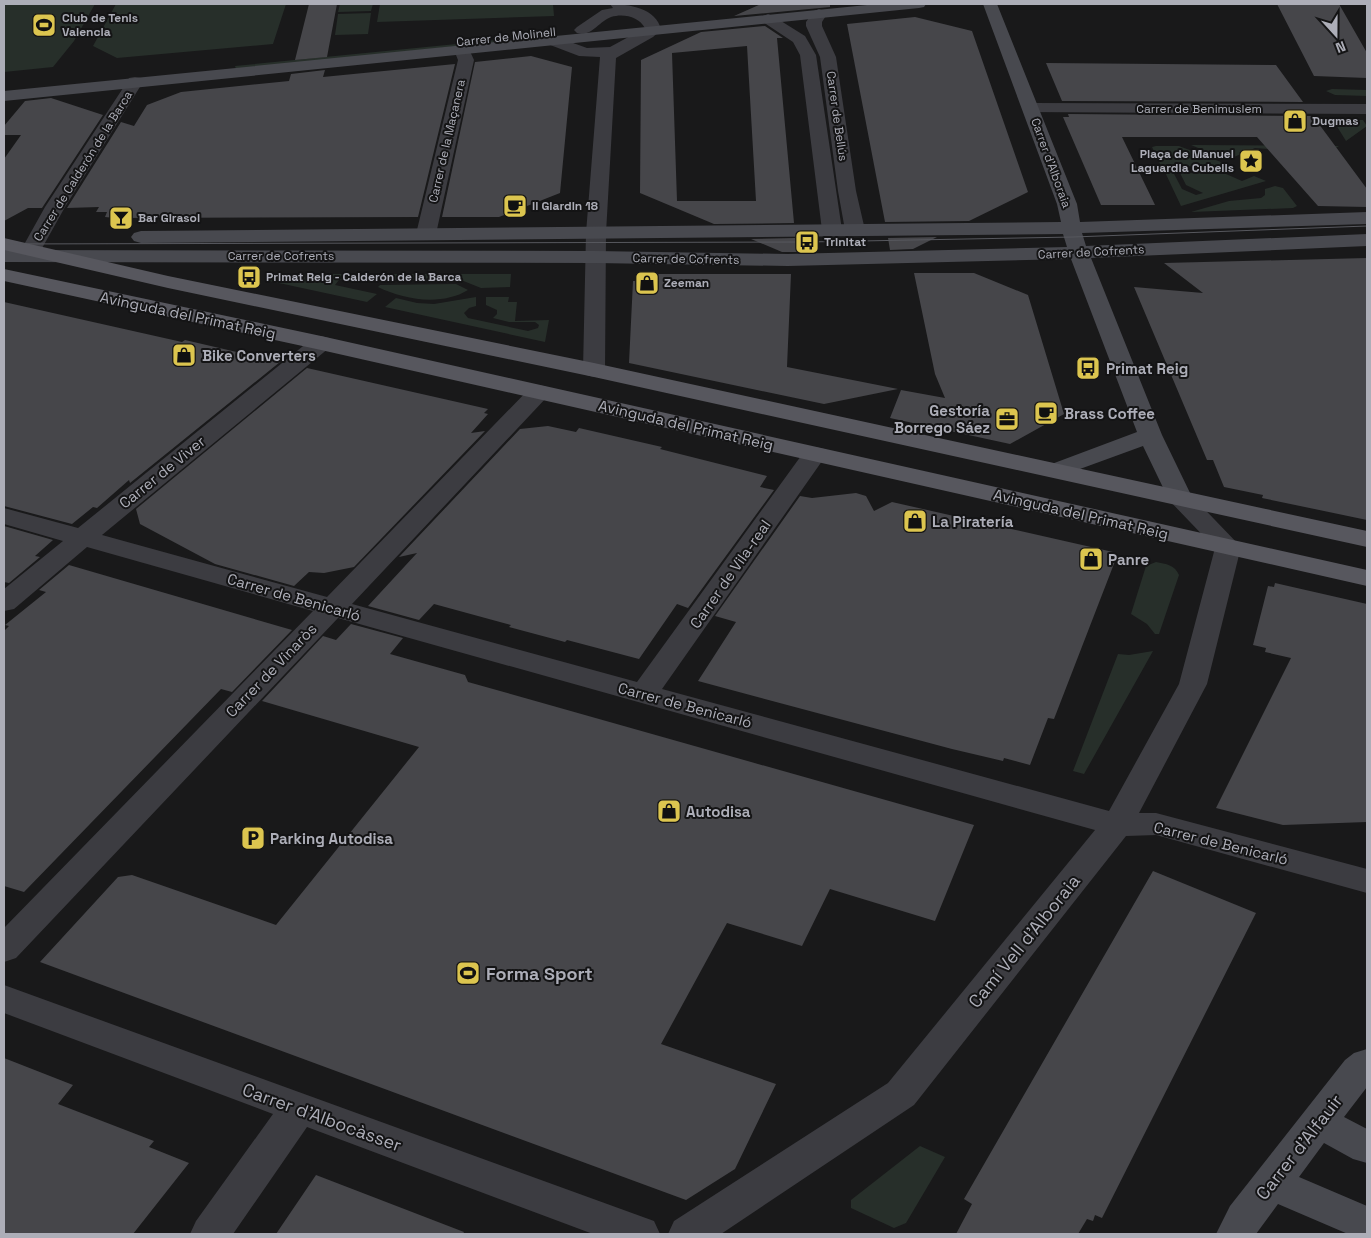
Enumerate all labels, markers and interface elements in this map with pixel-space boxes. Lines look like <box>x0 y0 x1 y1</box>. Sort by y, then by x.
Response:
place label: Club de Tenis Valencia <box>62 10 138 40</box>
north arrow <box>1311 10 1361 60</box>
sports icon: Club de Tenis Valencia <box>31 12 57 38</box>
street label: Carrer de Molinell <box>455 24 557 50</box>
text: N <box>1333 37 1348 57</box>
street label: Carrer de Bellús <box>823 70 851 162</box>
street label: Carrer de la Maçanera <box>425 78 469 204</box>
street label: Carrer de Calderón de la Barca <box>30 88 136 244</box>
street label: Carrer de Benimuslem <box>1136 101 1262 117</box>
shop icon: Dugmas <box>1282 108 1308 134</box>
place label: Dugmas <box>1312 113 1358 129</box>
street label: Carrer d'Alboraia <box>1027 116 1075 210</box>
place label: Plaça de Manuel Laguardia Cubells <box>1131 146 1234 176</box>
place icon: Plaça de Manuel Laguardia Cubells <box>1238 148 1264 174</box>
cafe icon: Il Giardin 18 <box>502 193 528 219</box>
place label: Il Giardin 18 <box>532 198 598 214</box>
bar icon: Bar Girasol <box>108 205 134 231</box>
place label: Bar Girasol <box>138 210 200 226</box>
bus stop icon: Trinitat <box>794 229 820 255</box>
place label: Trinitat <box>824 234 866 250</box>
street label: Carrer de Cofrents <box>1037 241 1145 263</box>
street label: Carrer de Cofrents <box>228 248 334 264</box>
street label: Carrer de Cofrents <box>633 250 739 268</box>
bus stop icon: Primat Reig - Calderón de la Barca <box>236 264 262 290</box>
place label: Primat Reig - Calderón de la Barca <box>266 269 462 285</box>
shop icon: Zeeman <box>634 270 660 296</box>
place label: Zeeman <box>664 275 709 291</box>
street label: Avinguda del Primat Reig <box>98 287 278 343</box>
shop icon: Bike Converters <box>171 342 197 368</box>
place label: Bike Converters <box>202 346 316 365</box>
bus stop icon: Primat Reig <box>1075 355 1101 381</box>
place label: Primat Reig <box>1106 359 1188 378</box>
street label: Avinguda del Primat Reig <box>597 396 775 454</box>
cafe icon: Brass Coffee <box>1033 400 1059 426</box>
place label: Gestoría Borrego Sáez <box>894 401 990 437</box>
place label: Brass Coffee <box>1064 404 1155 423</box>
office icon: Gestoría Borrego Sáez <box>994 406 1020 432</box>
street label: Carrer de Viver <box>115 431 209 512</box>
street label: Avinguda del Primat Reig <box>992 485 1170 543</box>
shop icon: La Piratería <box>902 508 928 534</box>
place label: La Piratería <box>932 512 1014 531</box>
street label: Carrer de Vila-real <box>685 516 775 632</box>
shop icon: Panre <box>1078 546 1104 572</box>
place label: Panre <box>1108 550 1149 569</box>
street label: Carrer de Benicarló <box>225 569 363 625</box>
street label: Carrer de Vinaròs <box>221 619 321 721</box>
street label: Carrer de Benicarló <box>616 678 754 732</box>
shop icon: Autodisa <box>656 798 682 824</box>
place label: Autodisa <box>686 802 751 821</box>
street label: Carrer de Benicarló <box>1152 817 1290 869</box>
parking icon: Parking Autodisa <box>240 825 266 851</box>
place label: Parking Autodisa <box>270 829 393 848</box>
street label: Camí Vell d'Alboraia <box>963 870 1085 1012</box>
sports icon: Forma Sport <box>455 960 481 986</box>
place label: Forma Sport <box>486 962 593 985</box>
street label: Carrer d'Albocàsser <box>239 1078 405 1157</box>
street label: Carrer d'Alfauir <box>1251 1089 1347 1204</box>

